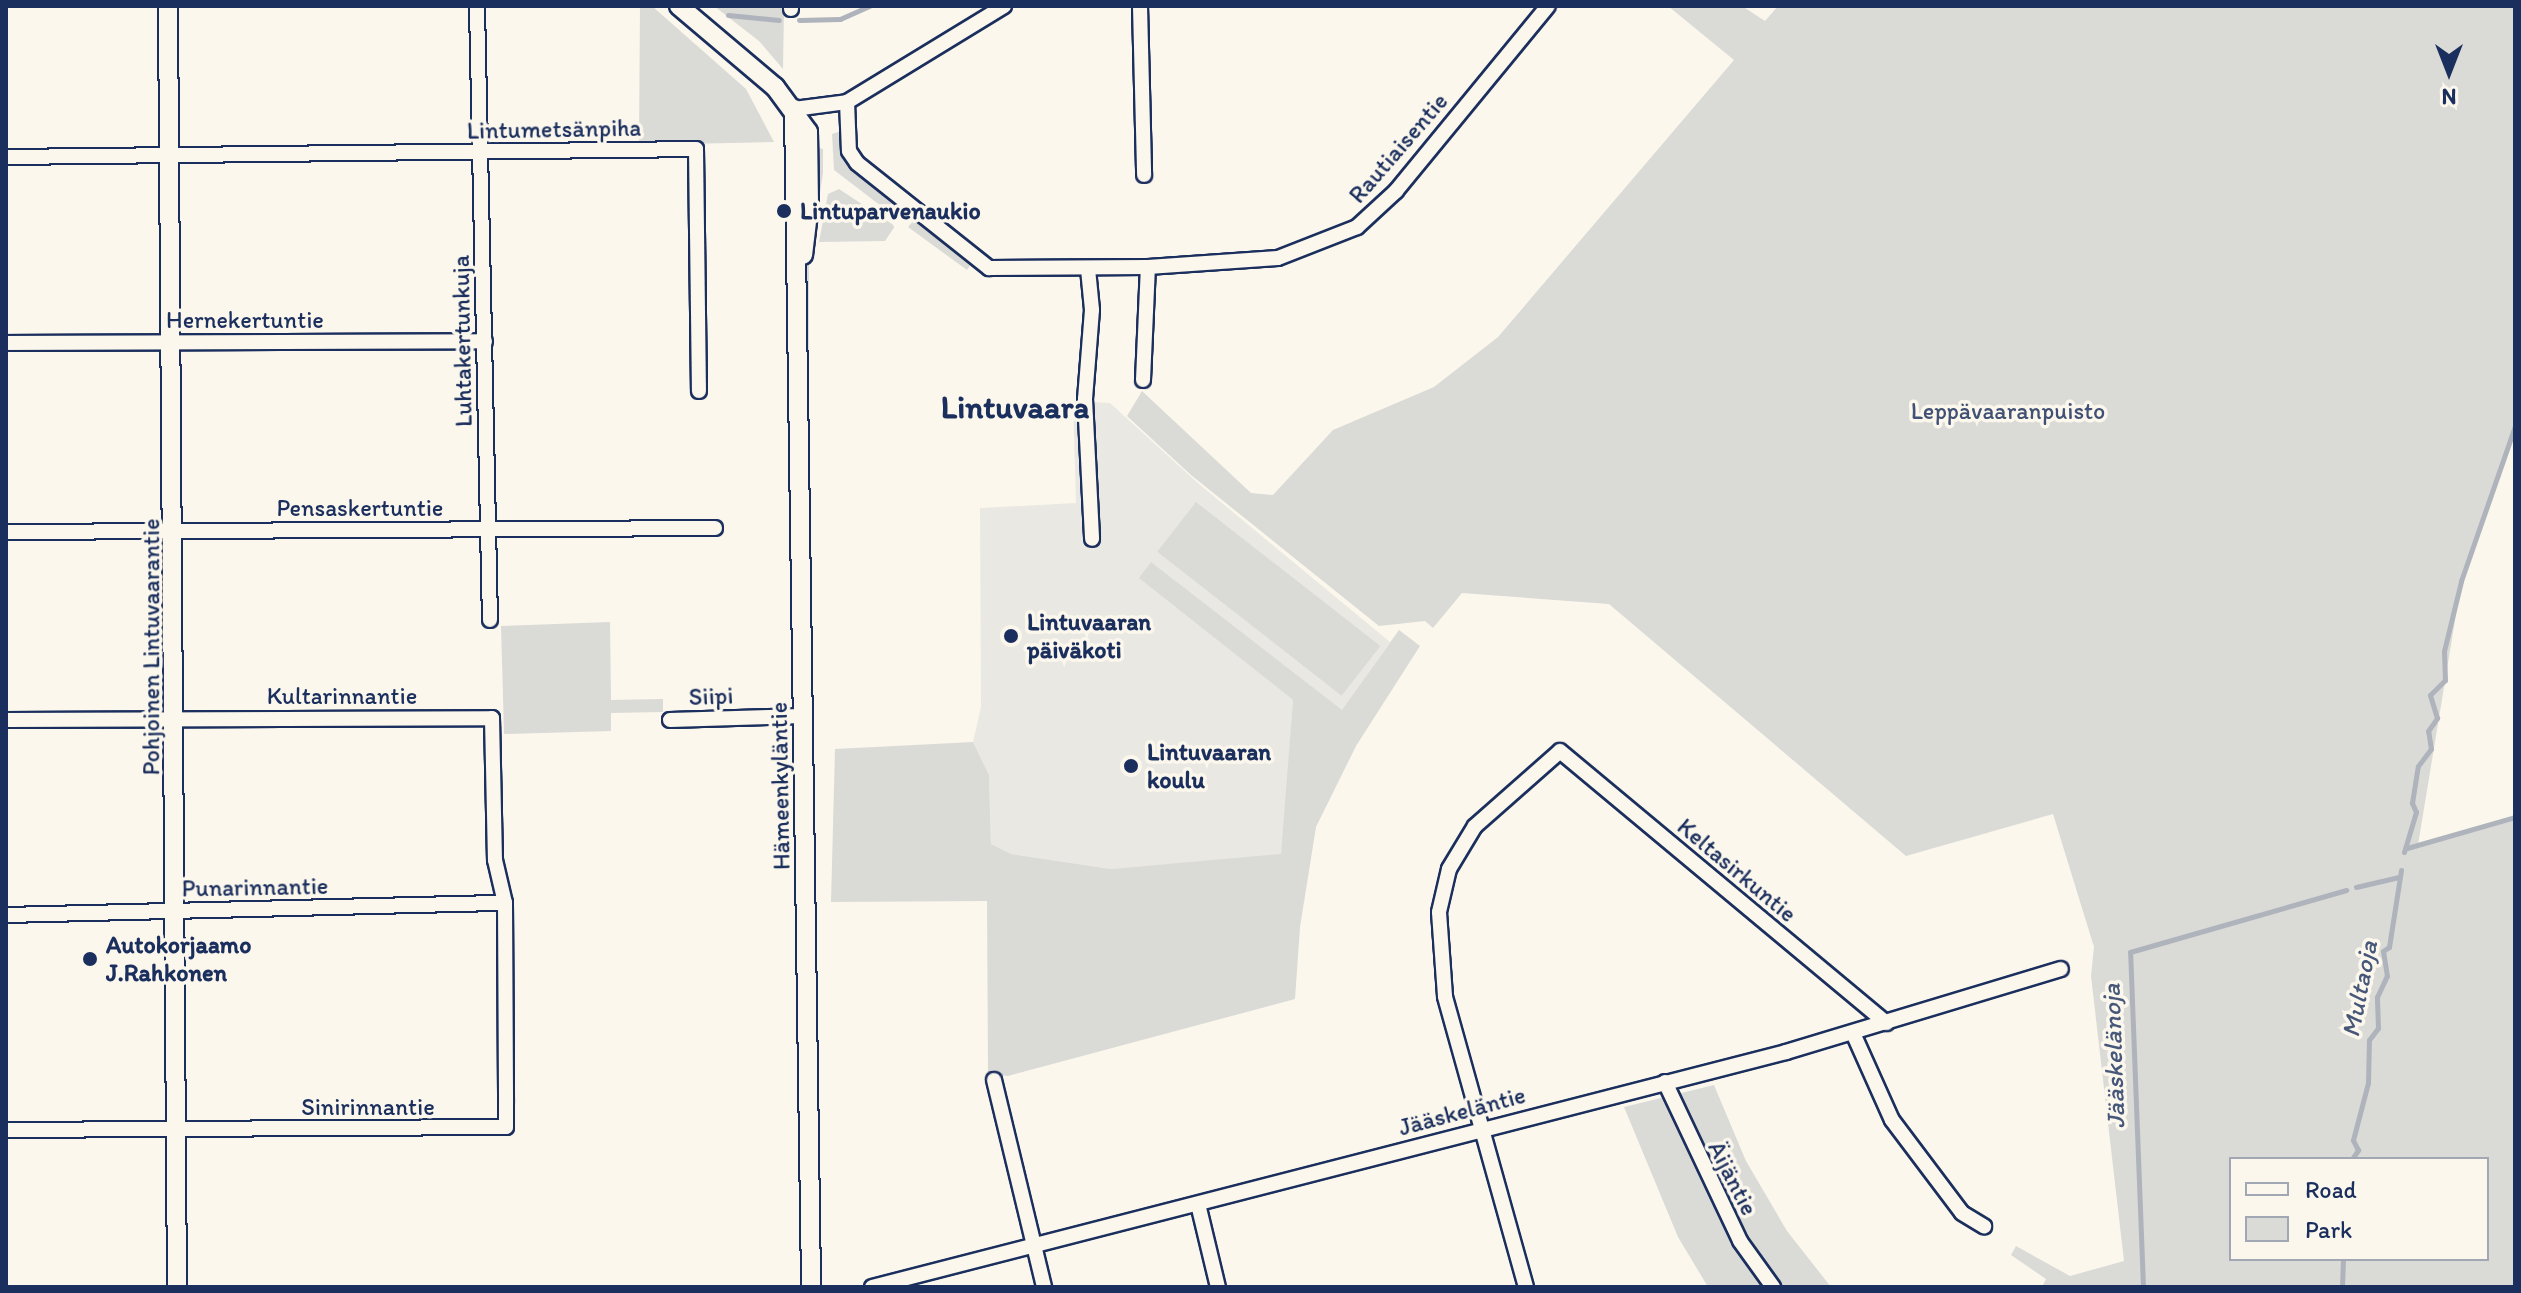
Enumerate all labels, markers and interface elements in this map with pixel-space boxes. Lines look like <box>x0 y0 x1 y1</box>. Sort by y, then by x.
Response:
north arrow <box>2409 32 2489 112</box>
text: N <box>2442 83 2456 110</box>
street label: Rautiaisentie <box>1342 87 1454 209</box>
street label: Lintumetsänpiha <box>467 113 641 145</box>
place label: Lintuparvenaukio <box>800 197 981 225</box>
marker: Lintuparvenaukio <box>775 202 793 220</box>
street label: Luhtakertunkuja <box>446 255 478 427</box>
street label: Hernekertuntie <box>166 306 324 334</box>
district label: Lintuvaara <box>941 388 1089 426</box>
park label: Leppävaaranpuisto <box>1911 397 2105 425</box>
street label: Pensaskertuntie <box>277 494 443 522</box>
street label: Pohjoinen Lintuvaarantie <box>137 518 165 776</box>
place label: Lintuvaaran päiväkoti <box>1027 608 1151 664</box>
marker: Lintuvaaran päiväkoti <box>1002 627 1020 645</box>
street label: Siipi <box>688 681 734 711</box>
street label: Kultarinnantie <box>267 682 417 710</box>
street label: Hämeenkyläntie <box>764 702 796 870</box>
place label: Lintuvaaran koulu <box>1147 738 1271 794</box>
marker: Lintuvaaran koulu <box>1122 757 1140 775</box>
street label: Keltasirkuntie <box>1672 812 1802 928</box>
street label: Punarinnantie <box>181 871 329 903</box>
place label: Autokorjaamo J.Rahkonen <box>106 931 251 987</box>
water label: Multaoja <box>2335 938 2385 1040</box>
marker: Autokorjaamo J.Rahkonen <box>81 950 99 968</box>
water label: Jääskelänoja <box>2096 983 2132 1129</box>
street label: Jääskeläntie <box>1395 1080 1529 1142</box>
street label: Sinirinnantie <box>301 1093 435 1121</box>
street label: Äijäntie <box>1702 1136 1764 1220</box>
legend <box>2229 1157 2489 1261</box>
text: Road <box>2305 1175 2357 1204</box>
text: Park <box>2305 1215 2352 1244</box>

